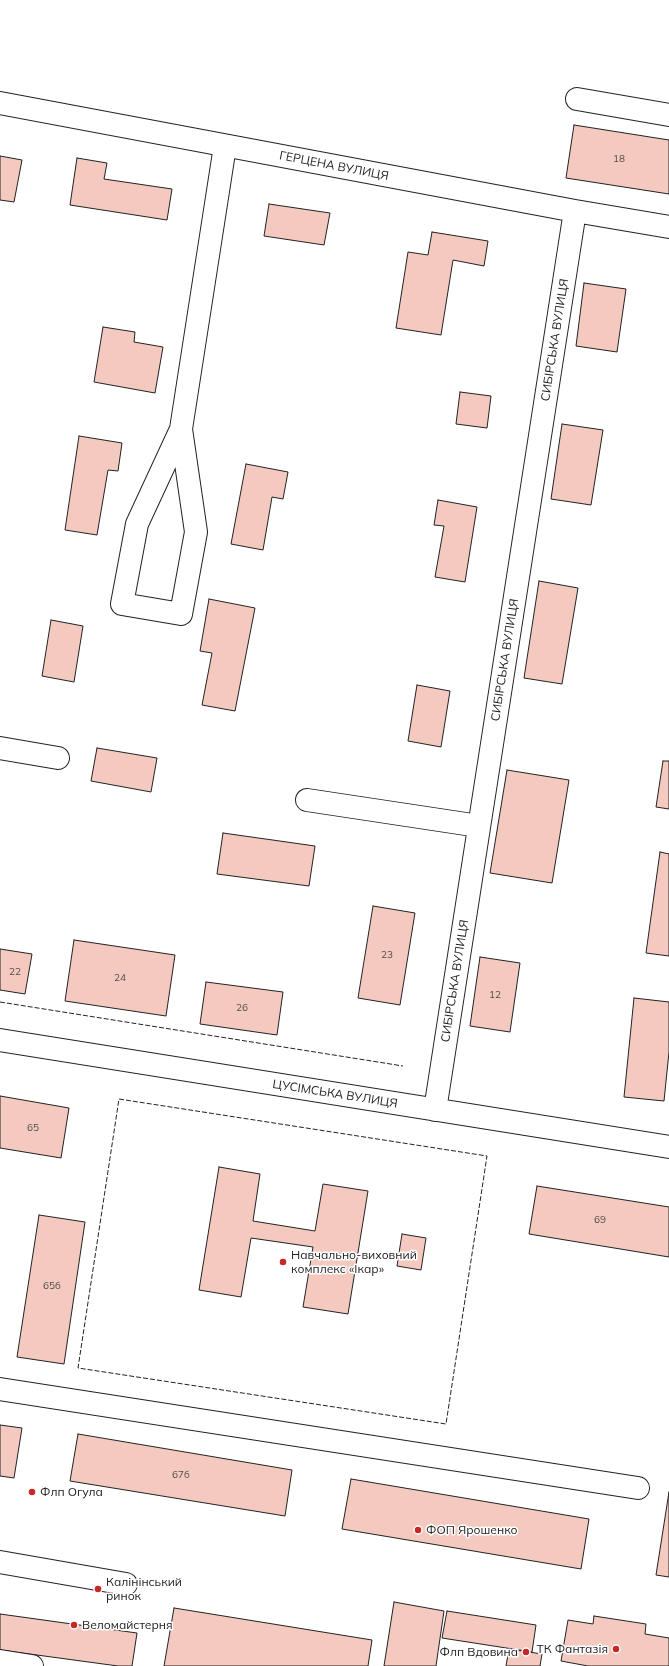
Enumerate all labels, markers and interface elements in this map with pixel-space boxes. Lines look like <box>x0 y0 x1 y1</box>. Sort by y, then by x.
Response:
street label: ГЕРЦЕНА ВУЛИЦЯ <box>278 148 390 184</box>
house number: 18 <box>613 153 625 165</box>
street label: СИБІРСЬКА ВУЛИЦЯ <box>538 278 572 402</box>
street label: СИБІРСЬКА ВУЛИЦЯ <box>488 598 522 722</box>
street label: СИБІРСЬКА ВУЛИЦЯ <box>438 919 472 1043</box>
house number: 23 <box>381 949 393 961</box>
house number: 22 <box>9 966 21 978</box>
house number: 24 <box>114 972 126 984</box>
house number: 12 <box>489 989 501 1001</box>
house number: 26 <box>236 1002 248 1014</box>
street label: ЦУСІМСЬКА ВУЛИЦЯ <box>271 1077 399 1111</box>
house number: 65 <box>27 1122 39 1134</box>
house number: 69 <box>594 1214 606 1226</box>
place label: Навчально-виховний комплекс «Ікар» <box>291 1248 417 1276</box>
marker: Навчально-виховний комплекс «Ікар» <box>278 1257 288 1267</box>
house number: 65б <box>43 1280 61 1292</box>
house number: 67б <box>172 1469 190 1481</box>
place label: Флп Огула <box>40 1485 103 1499</box>
marker: Флп Огула <box>27 1487 37 1497</box>
place label: ФОП Ярошенко <box>426 1523 518 1537</box>
marker: ФОП Ярошенко <box>413 1525 423 1535</box>
place label: Калінінський ринок <box>106 1575 182 1603</box>
marker: Калінінський ринок <box>93 1584 103 1594</box>
place label: Веломайстерня <box>82 1618 173 1632</box>
marker: Веломайстерня <box>69 1620 79 1630</box>
place label: ТК Фантазія <box>536 1642 608 1656</box>
marker: ТК Фантазія <box>611 1644 621 1654</box>
place label: Флп Вдовина <box>440 1645 518 1659</box>
marker: Флп Вдовина <box>521 1647 531 1657</box>

